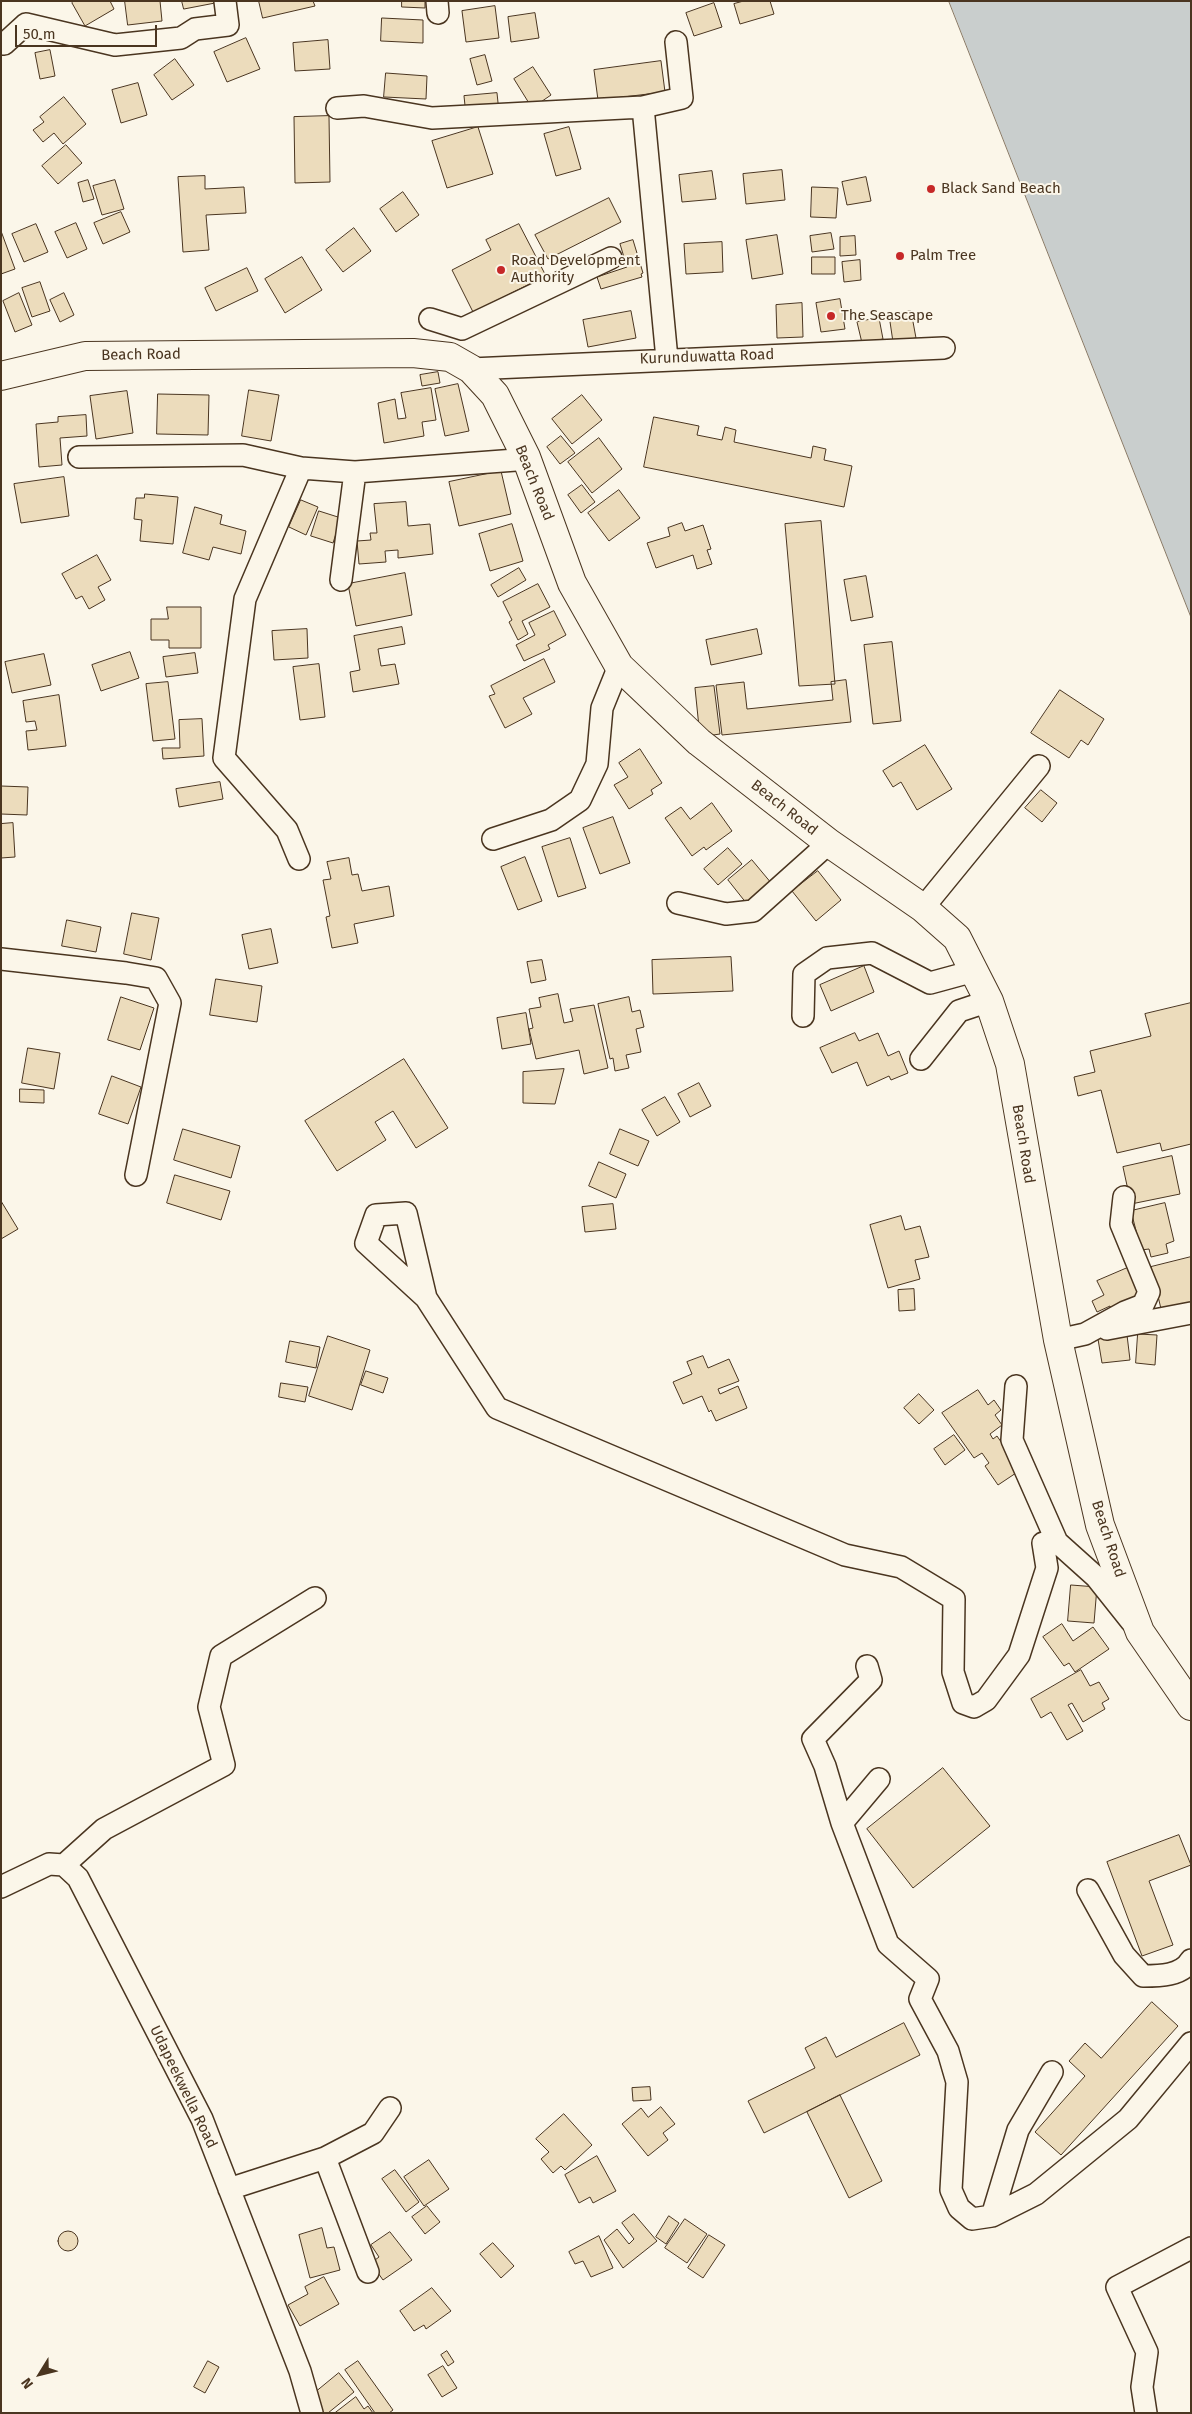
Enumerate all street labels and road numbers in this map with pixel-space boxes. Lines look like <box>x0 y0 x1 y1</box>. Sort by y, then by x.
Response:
street label: Beach Road <box>101 345 181 365</box>
street label: Kurunduwatta Road <box>639 346 775 368</box>
street label: Beach Road <box>511 443 557 523</box>
street label: Beach Road <box>747 776 821 840</box>
street label: Beach Road <box>1008 1103 1038 1185</box>
street label: Beach Road <box>1087 1498 1129 1580</box>
street label: Udapeekwella Road <box>145 2023 221 2151</box>

